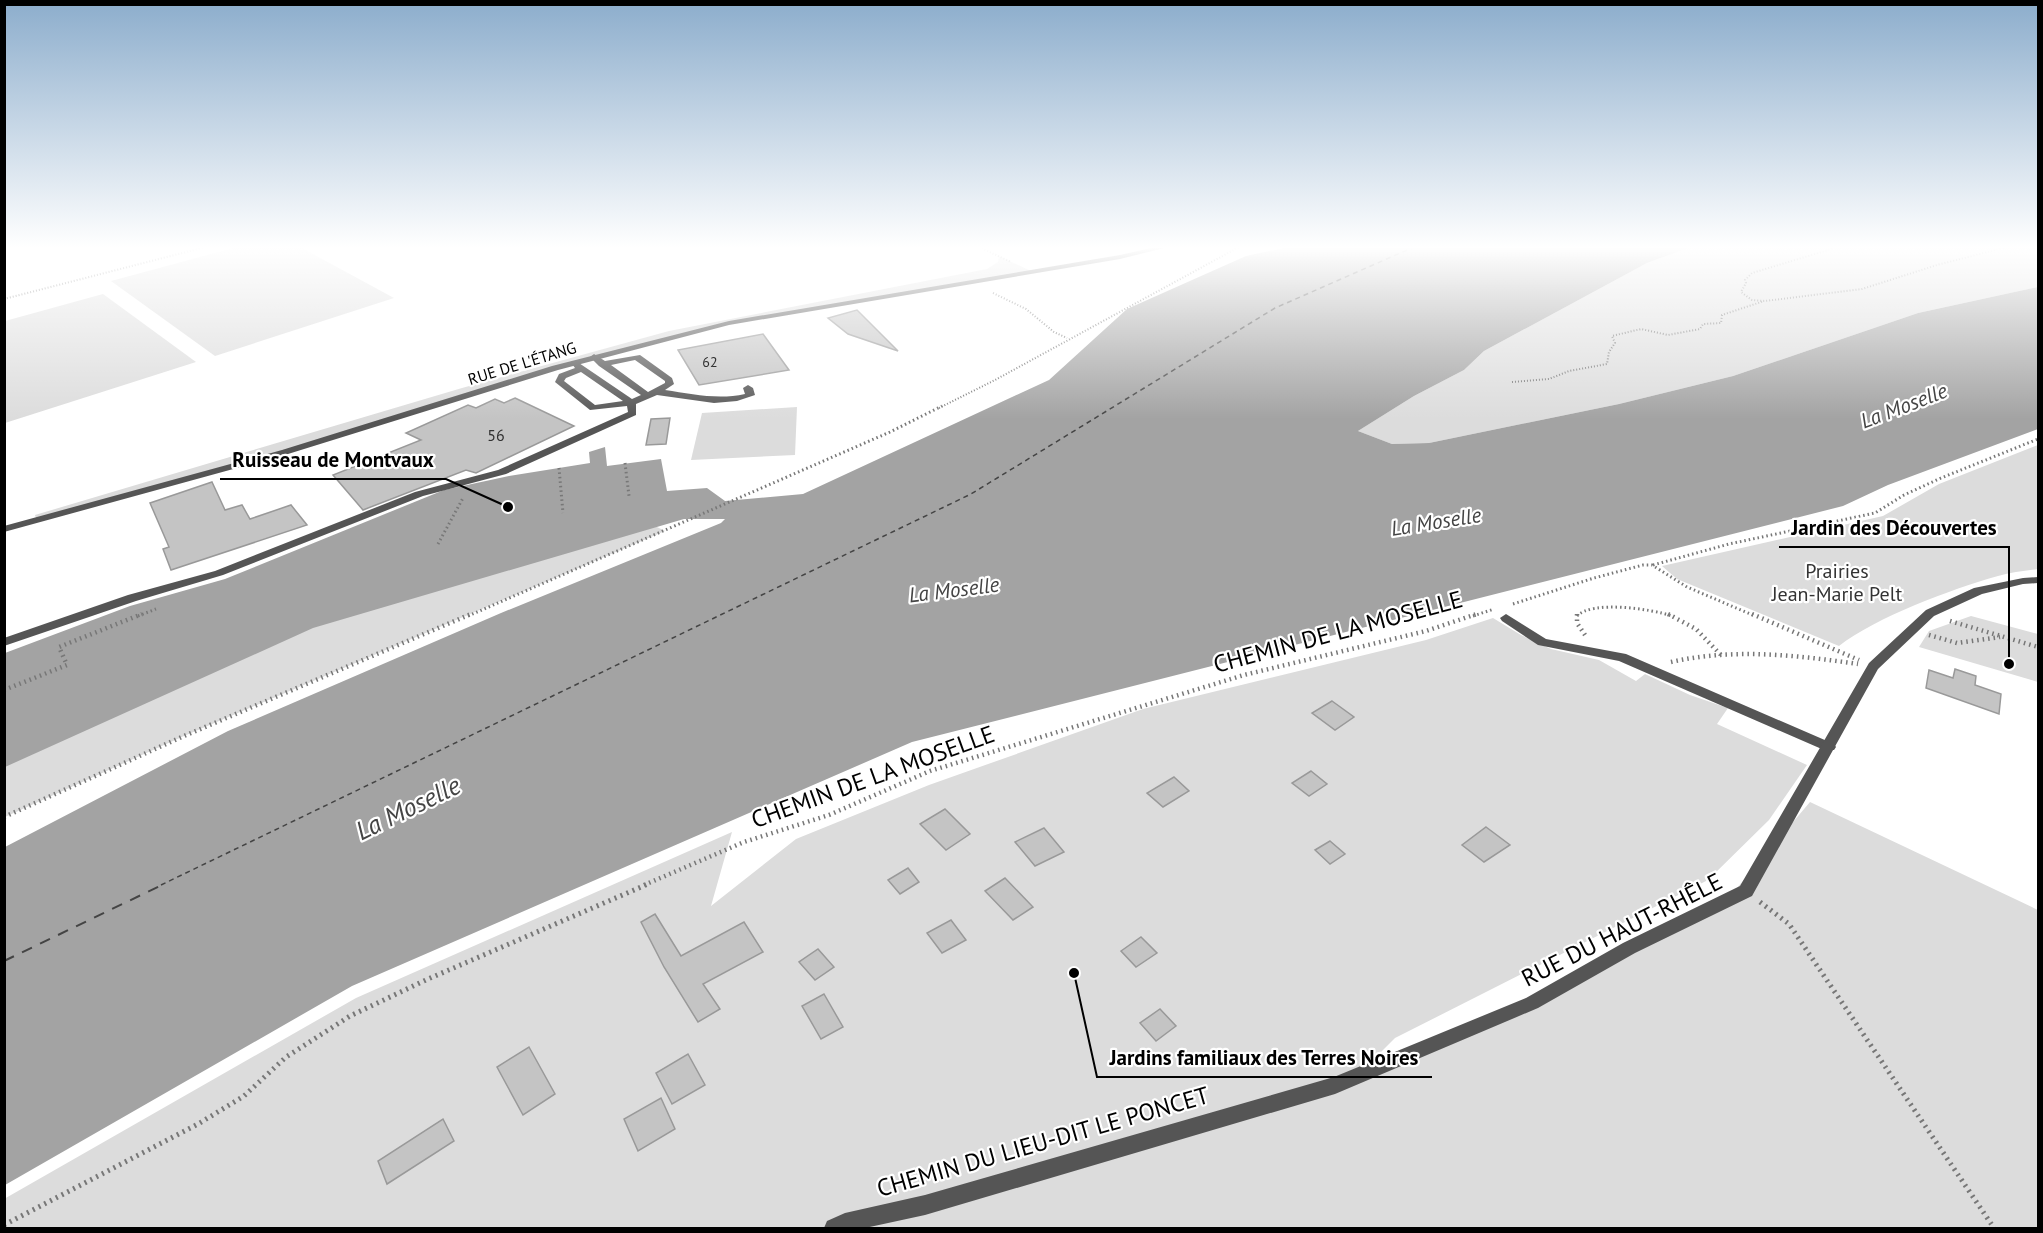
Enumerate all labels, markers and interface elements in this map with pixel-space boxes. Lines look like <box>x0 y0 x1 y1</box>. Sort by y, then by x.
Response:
street label: RUE DE L'ÉTANG <box>465 337 579 389</box>
house number: 62 <box>702 353 718 371</box>
water label: La Moselle <box>1857 377 1951 434</box>
house number: 56 <box>487 425 505 445</box>
callout: Ruisseau de Montvaux <box>220 440 446 479</box>
text: Ruisseau de Montvaux <box>232 446 434 473</box>
water label: La Moselle <box>1389 501 1483 542</box>
callout: Jardin des Découvertes <box>1779 508 2009 547</box>
text: Jardin des Découvertes <box>1790 514 1997 541</box>
park label: Prairies Jean-Marie Pelt <box>1771 558 1903 607</box>
water label: La Moselle <box>907 571 1001 608</box>
street label: CHEMIN DE LA MOSELLE <box>1210 583 1466 680</box>
street label: CHEMIN DE LA MOSELLE <box>747 718 999 835</box>
water label: La Moselle <box>350 768 466 847</box>
street label: RUE DU HAUT-RHÊLE <box>1516 866 1727 994</box>
callout: Jardins familiaux des Terres Noires <box>1097 1038 1432 1077</box>
text: Jardins familiaux des Terres Noires <box>1109 1044 1419 1071</box>
street label: CHEMIN DU LIEU-DIT LE PONCET <box>873 1079 1213 1204</box>

